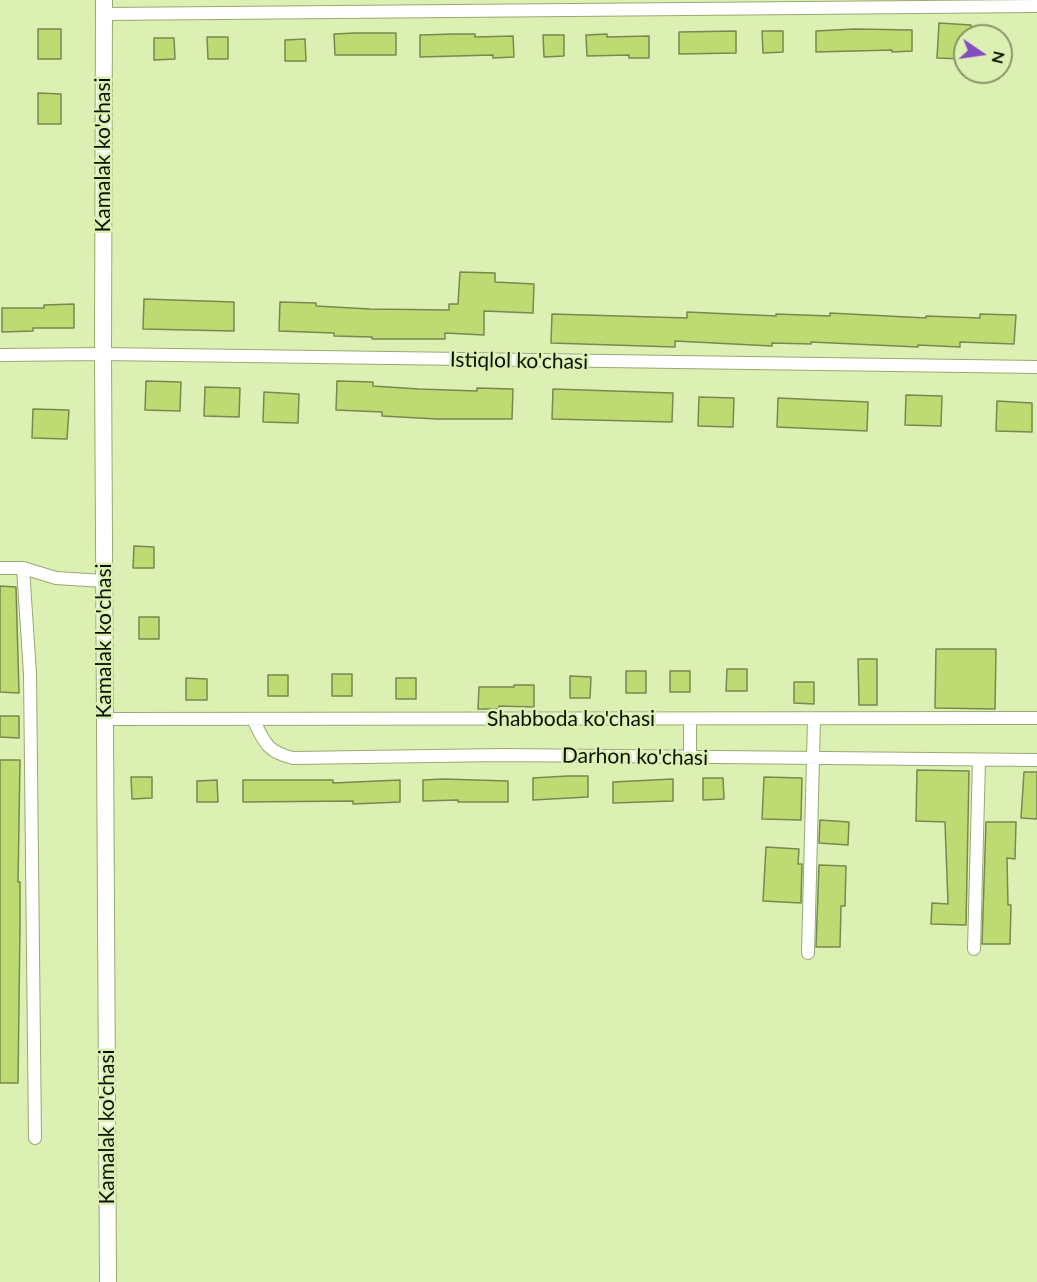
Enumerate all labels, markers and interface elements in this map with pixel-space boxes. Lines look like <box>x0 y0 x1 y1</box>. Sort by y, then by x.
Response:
north arrow <box>953 24 1013 84</box>
text: N <box>988 50 1010 66</box>
street label: Kamalak ko'chasi <box>90 77 116 233</box>
street label: Istiqlol ko'chasi <box>450 347 588 375</box>
street label: Kamalak ko'chasi <box>91 563 117 719</box>
street label: Shabboda ko'chasi <box>487 706 655 732</box>
street label: Darhon ko'chasi <box>562 743 708 771</box>
street label: Kamalak ko'chasi <box>94 1049 120 1205</box>

